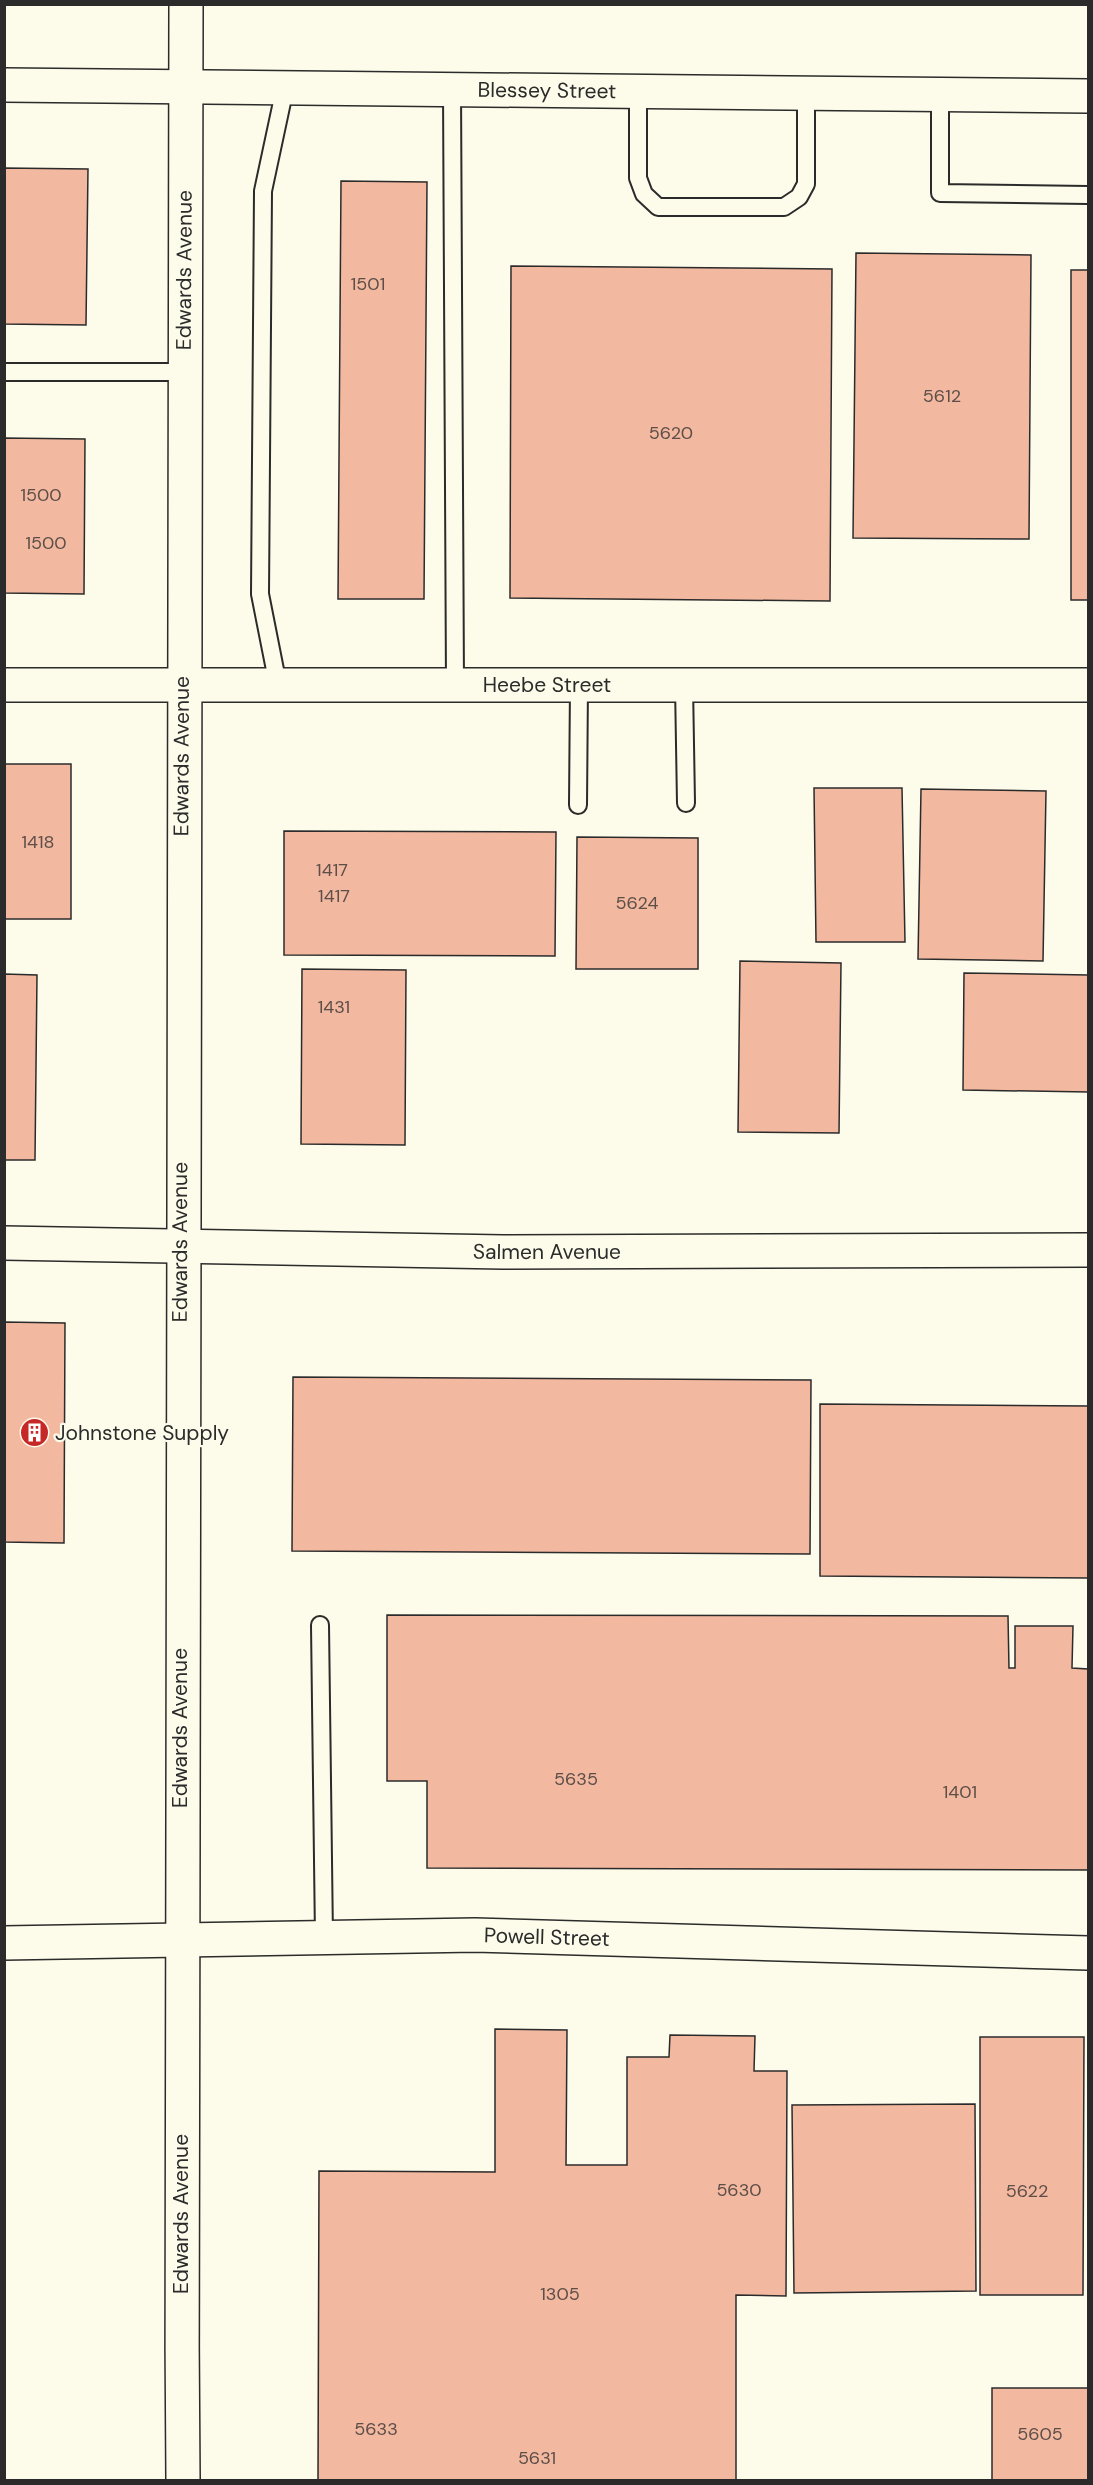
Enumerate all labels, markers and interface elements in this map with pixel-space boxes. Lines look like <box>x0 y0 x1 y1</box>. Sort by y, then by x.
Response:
street label: Blessey Street <box>477 76 616 105</box>
street label: Edwards Avenue <box>170 190 199 350</box>
house number: 1501 <box>351 272 385 296</box>
house number: 5612 <box>923 384 961 408</box>
house number: 5620 <box>649 421 693 445</box>
house number: 1500 <box>20 483 62 507</box>
house number: 1500 <box>25 531 67 555</box>
street label: Heebe Street <box>483 671 611 699</box>
street label: Edwards Avenue <box>167 676 196 836</box>
house number: 1418 <box>21 830 55 854</box>
house number: 1417 <box>316 858 348 882</box>
house number: 1417 <box>318 884 350 908</box>
house number: 5624 <box>616 891 658 915</box>
house number: 1431 <box>318 995 350 1019</box>
street label: Edwards Avenue <box>166 1162 194 1322</box>
street label: Salmen Avenue <box>473 1237 621 1266</box>
building icon: Johnstone Supply <box>18 1417 50 1449</box>
place label: Johnstone Supply <box>55 1419 229 1447</box>
street label: Edwards Avenue <box>166 1648 194 1808</box>
house number: 5635 <box>554 1767 598 1791</box>
house number: 1401 <box>943 1780 977 1804</box>
street label: Powell Street <box>484 1921 610 1953</box>
street label: Edwards Avenue <box>167 2134 195 2294</box>
house number: 5630 <box>716 2178 762 2202</box>
house number: 5622 <box>1006 2179 1048 2203</box>
house number: 1305 <box>540 2282 580 2306</box>
house number: 5633 <box>354 2417 398 2441</box>
house number: 5605 <box>1017 2422 1063 2446</box>
house number: 5631 <box>518 2446 556 2470</box>

